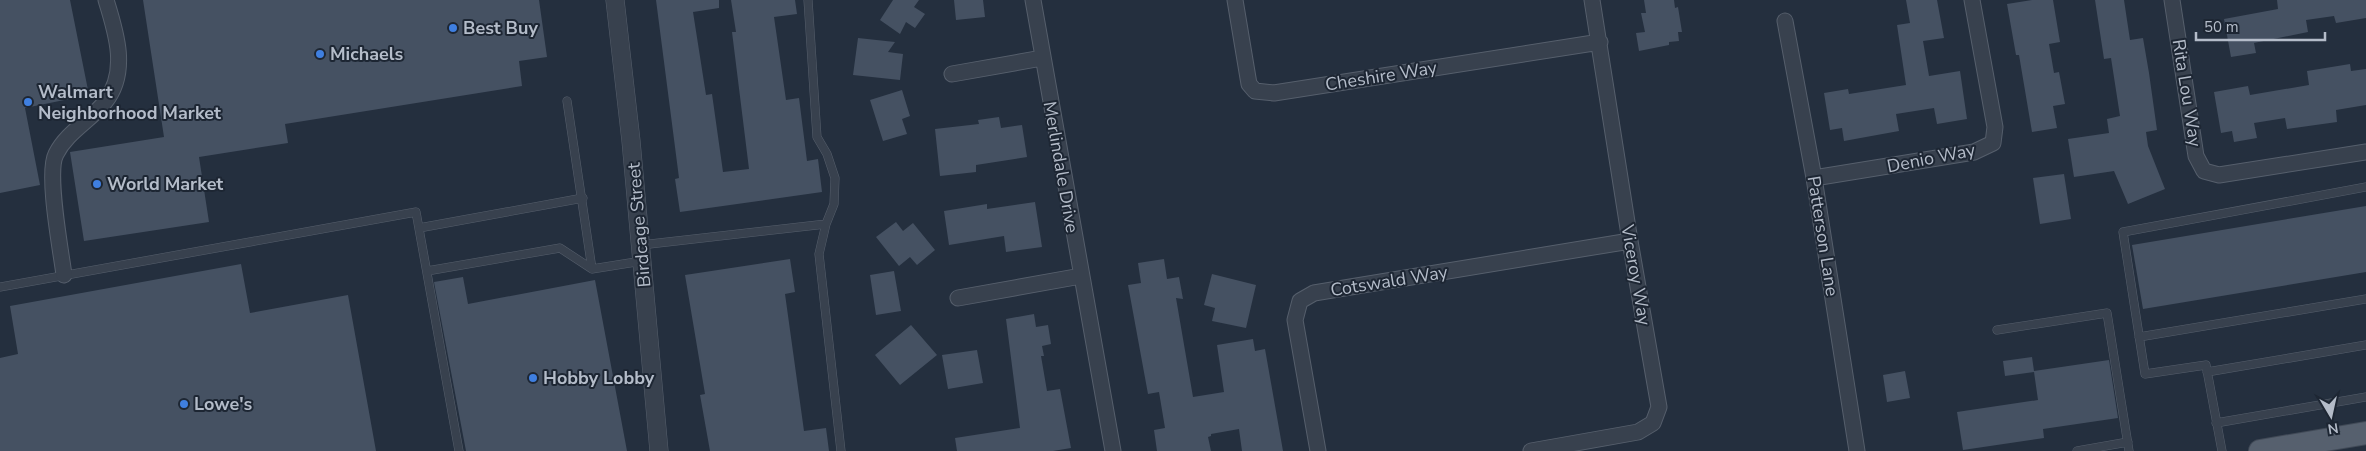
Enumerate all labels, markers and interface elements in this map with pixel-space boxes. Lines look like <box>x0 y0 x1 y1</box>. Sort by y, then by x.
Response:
scale bar <box>2196 10 2325 42</box>
place label: Best Buy <box>463 16 538 40</box>
text: 50 m <box>2204 17 2239 37</box>
marker: Best Buy <box>447 22 459 34</box>
street label: Rita Lou Way <box>2167 37 2207 149</box>
place label: Michaels <box>330 42 403 66</box>
marker: Michaels <box>314 48 326 60</box>
street label: Cheshire Way <box>1323 55 1439 97</box>
place label: Walmart Neighborhood Market <box>38 80 221 125</box>
marker: Walmart Neighborhood Market <box>22 96 34 108</box>
street label: Merlindale Drive <box>1038 99 1084 235</box>
street label: Denio Way <box>1885 138 1978 178</box>
street label: Birdcage Street <box>622 161 656 288</box>
place label: World Market <box>107 172 223 196</box>
street label: Patterson Lane <box>1802 174 1844 298</box>
marker: World Market <box>91 178 103 190</box>
street label: Viceroy Way <box>1615 222 1657 328</box>
street label: Cotswald Way <box>1329 260 1450 302</box>
place label: Hobby Lobby <box>543 366 655 390</box>
marker: Hobby Lobby <box>527 372 539 384</box>
north arrow <box>2306 391 2356 441</box>
place label: Lowe's <box>194 392 252 416</box>
marker: Lowe's <box>178 398 190 410</box>
text: N <box>2326 418 2340 439</box>

